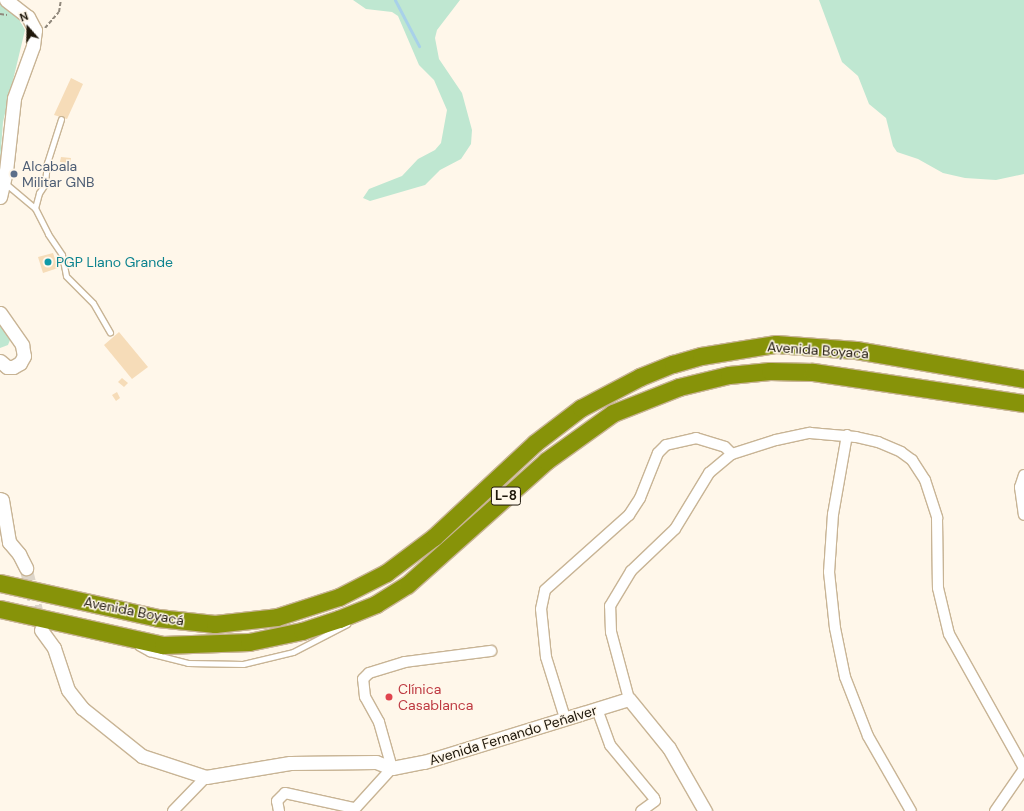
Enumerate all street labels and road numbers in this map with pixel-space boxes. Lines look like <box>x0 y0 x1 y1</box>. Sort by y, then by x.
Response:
street label: Avenida Boyacá <box>767 338 869 362</box>
road number: L-8 <box>490 485 522 507</box>
street label: Avenida Boyacá <box>82 593 186 629</box>
street label: Avenida Fernando Peñalver <box>427 701 599 769</box>

